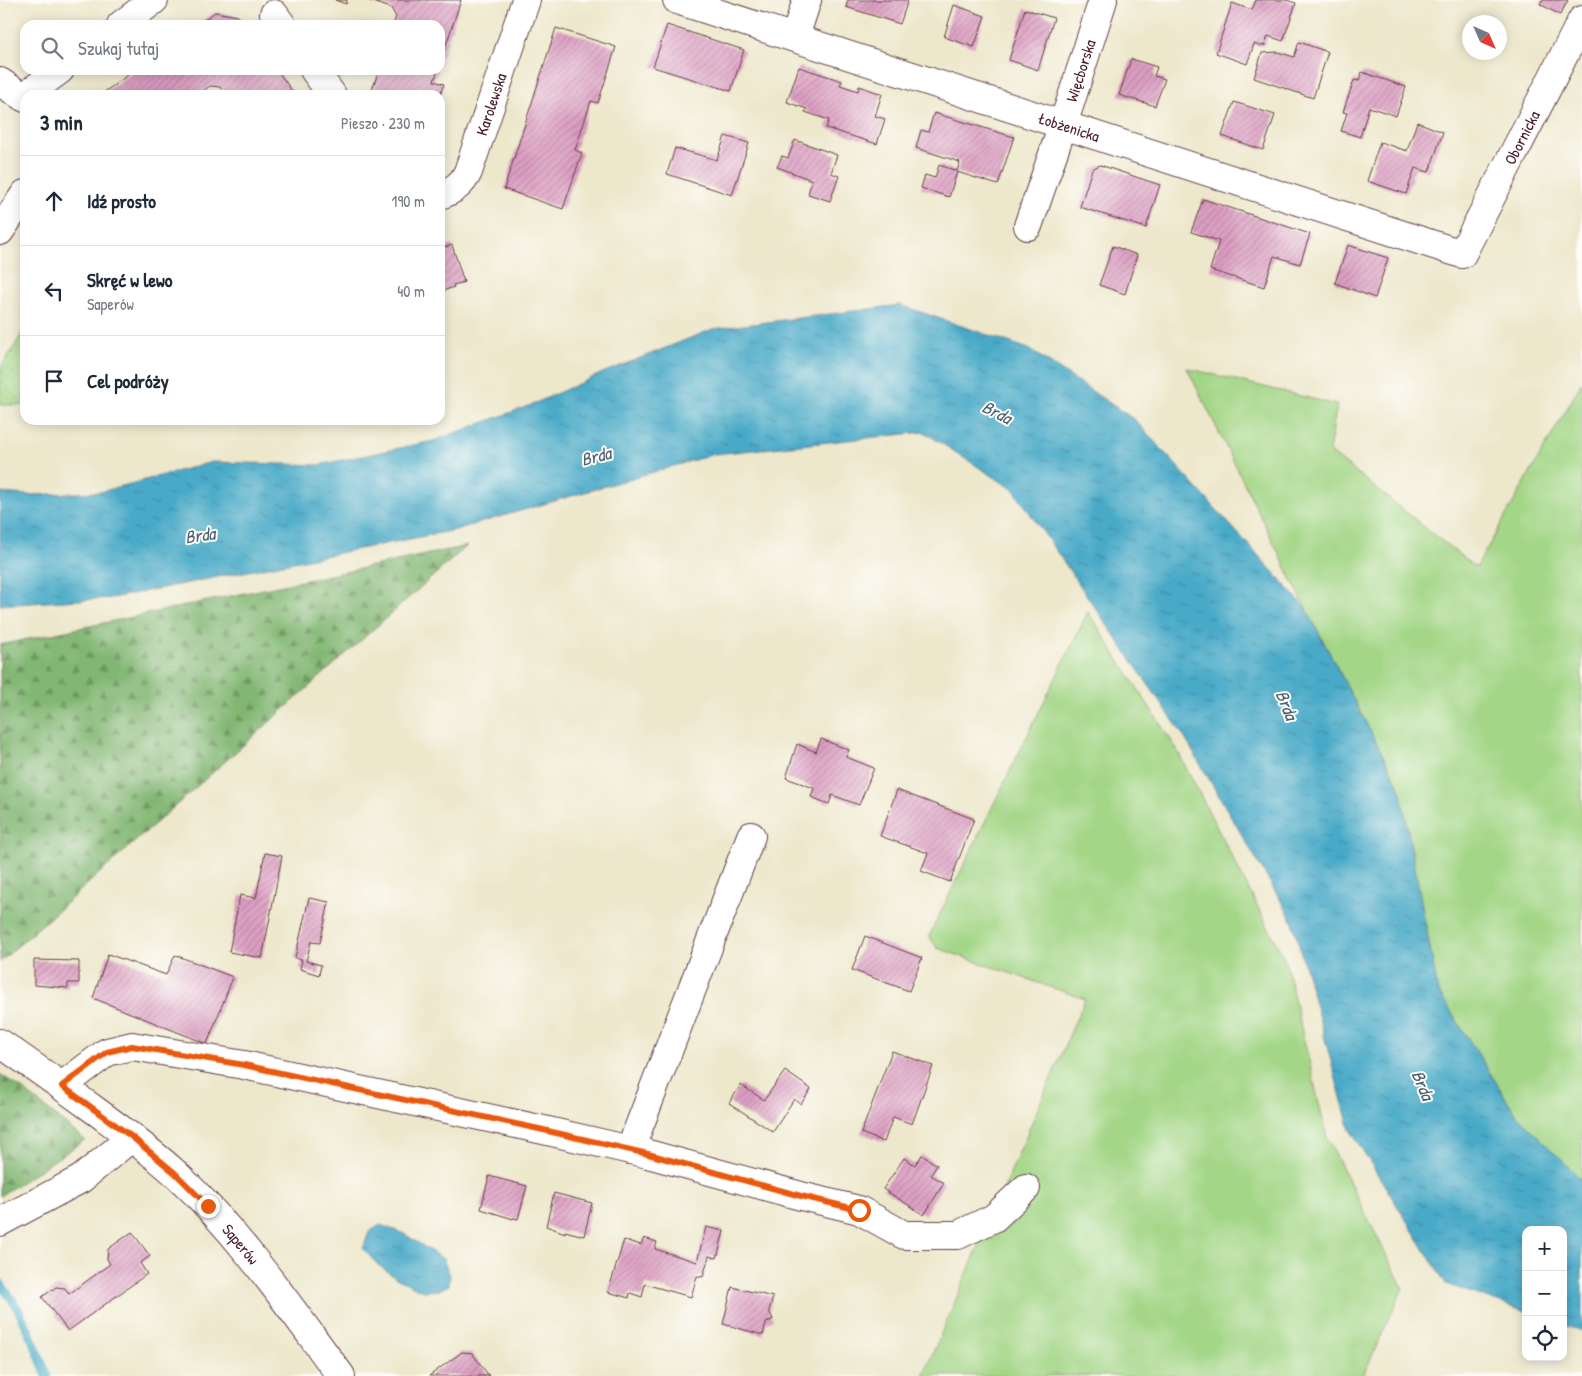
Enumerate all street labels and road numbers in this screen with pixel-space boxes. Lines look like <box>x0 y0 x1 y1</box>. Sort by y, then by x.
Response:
street label: Więcborska <box>1060 37 1101 105</box>
street label: Karolewska <box>470 70 512 138</box>
street label: Łobżenicka <box>1035 107 1103 147</box>
street label: Obornicka <box>1499 107 1545 168</box>
street label: Saperów <box>217 1219 264 1269</box>

